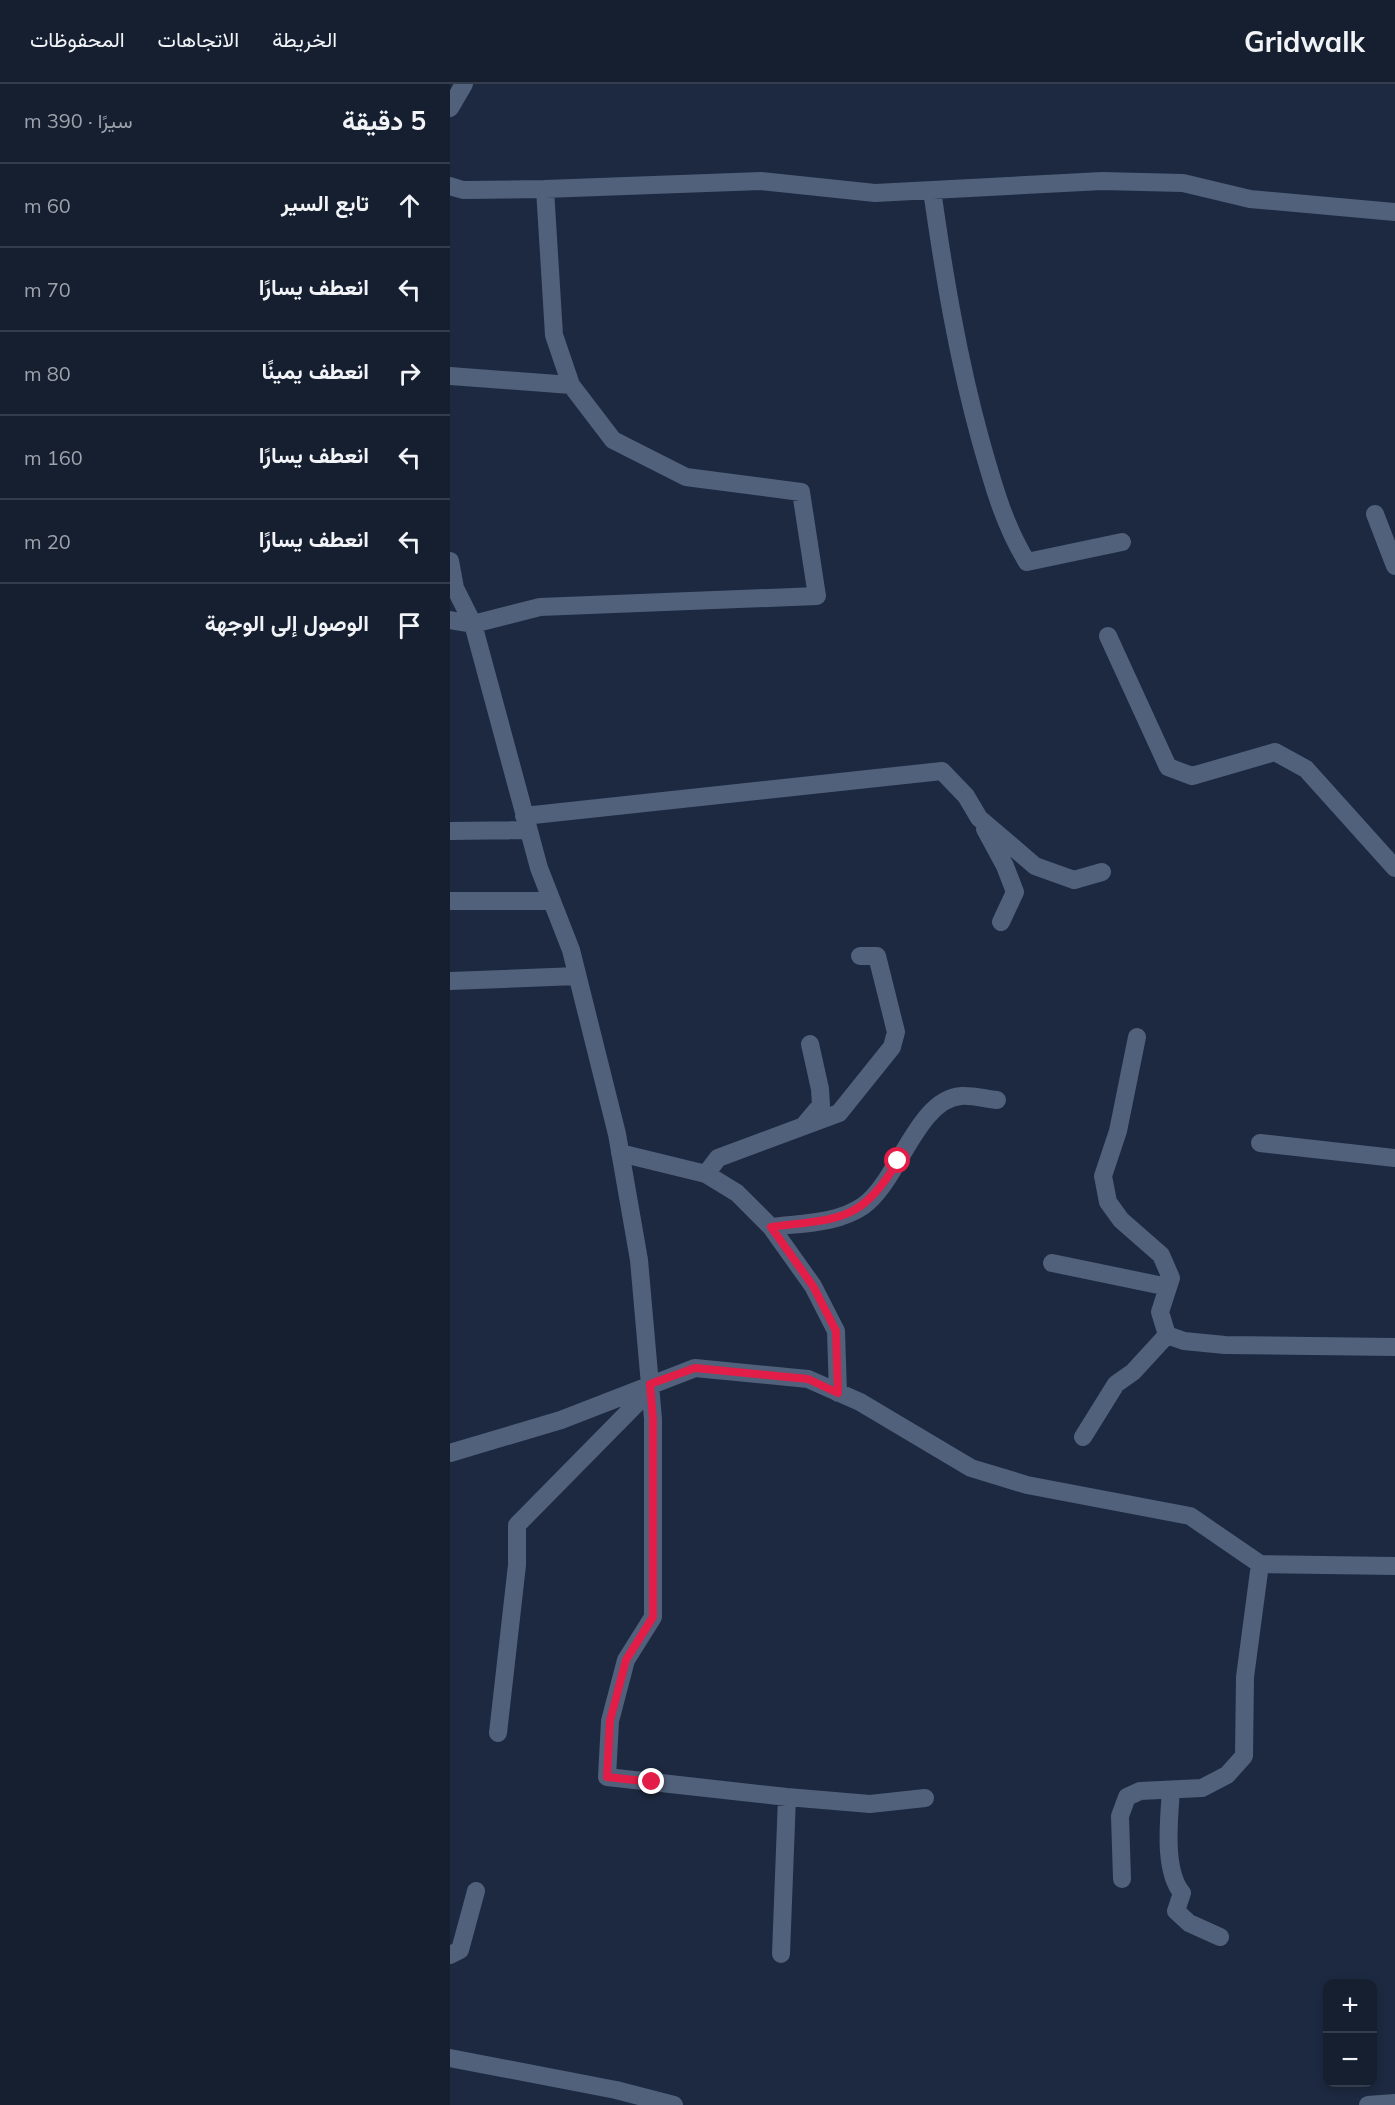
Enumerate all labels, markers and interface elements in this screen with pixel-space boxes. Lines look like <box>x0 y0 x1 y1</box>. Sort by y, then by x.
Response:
text: Gridwalk <box>1244 24 1365 59</box>
text: المحفوظات <box>30 26 125 52</box>
text: الاتجاهات <box>158 26 239 52</box>
text: الخريطة <box>272 26 337 52</box>
text: 5 دقيقة <box>342 104 426 137</box>
text: سيرًا · 390 m <box>24 108 133 133</box>
text: تابع السير <box>281 189 369 217</box>
icon: ahead <box>393 189 426 222</box>
text: 60 m <box>24 193 71 218</box>
text: انعطف يسارًا <box>259 273 369 301</box>
icon: left <box>393 273 426 306</box>
text: 70 m <box>24 277 71 302</box>
text: انعطف يمينًا <box>262 357 369 385</box>
icon: right <box>393 357 426 390</box>
text: 80 m <box>24 361 71 386</box>
text: انعطف يسارًا <box>259 441 369 469</box>
icon: left <box>393 441 426 474</box>
text: 160 m <box>24 445 83 470</box>
text: انعطف يسارًا <box>259 525 369 553</box>
icon: left <box>393 525 426 558</box>
text: 20 m <box>24 529 71 554</box>
text: الوصول إلى الوجهة <box>205 609 369 637</box>
icon: arrive <box>393 609 426 642</box>
route start <box>884 1147 910 1173</box>
route end <box>638 1768 664 1794</box>
map controls <box>1323 1979 1377 2087</box>
button: + <box>1323 1979 1377 2033</box>
button: − <box>1323 2033 1377 2087</box>

